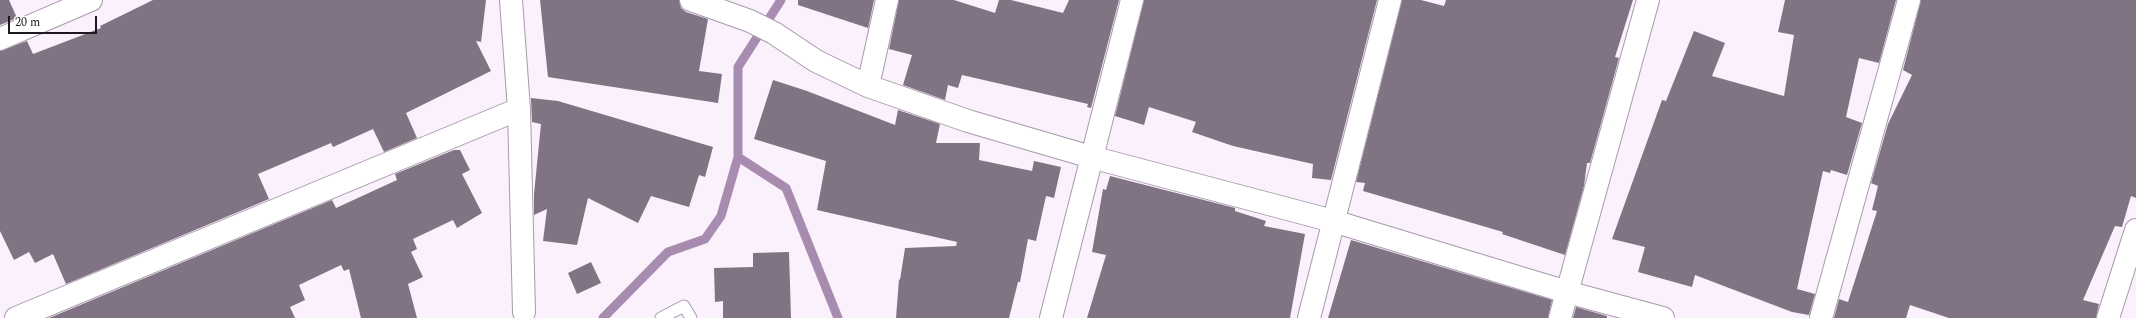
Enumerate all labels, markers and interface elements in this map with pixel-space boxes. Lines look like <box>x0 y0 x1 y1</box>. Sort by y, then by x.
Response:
scale bar <box>10 8 99 34</box>
text: 20 m <box>15 13 40 32</box>

